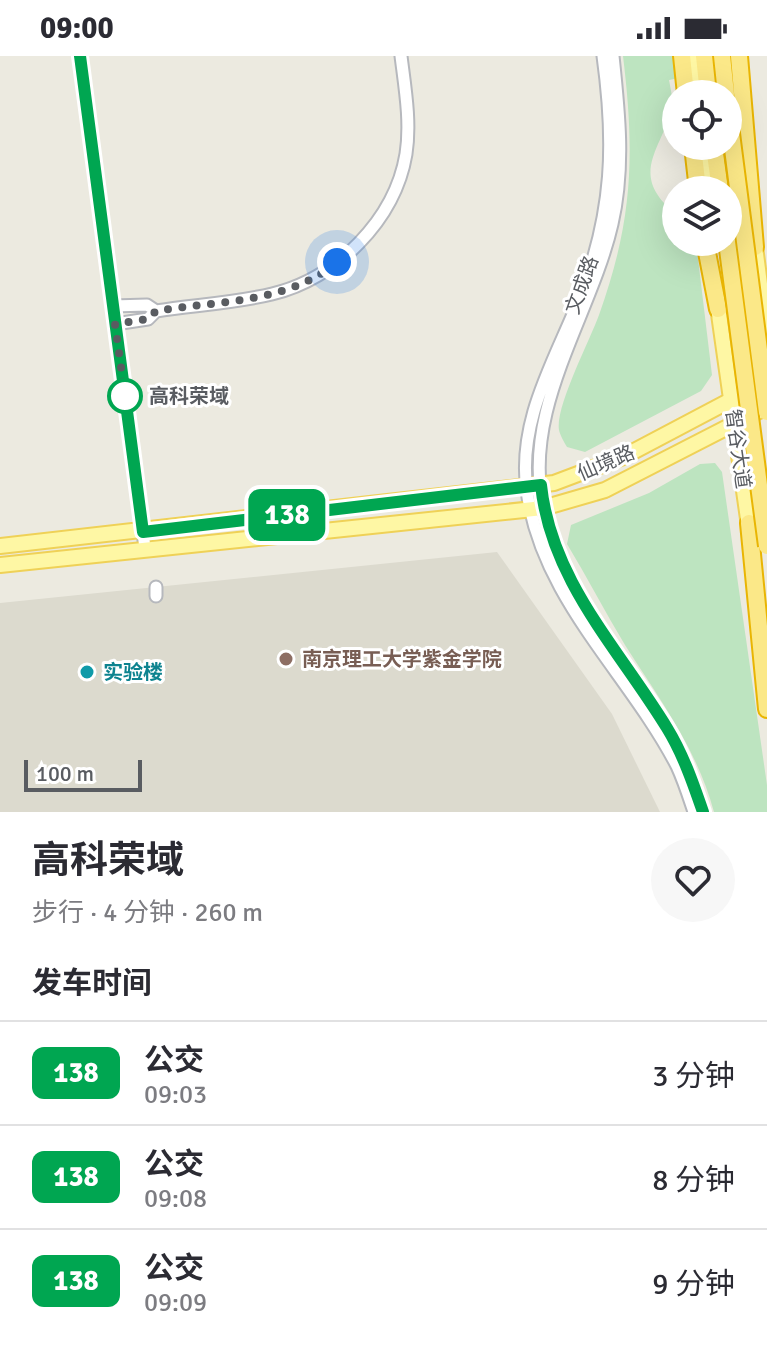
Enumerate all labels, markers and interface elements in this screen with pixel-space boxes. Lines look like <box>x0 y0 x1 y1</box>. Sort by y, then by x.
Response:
text: 09:00 <box>40 10 114 47</box>
map controls <box>662 80 742 256</box>
button: locate <box>662 80 742 160</box>
button: layers <box>662 176 742 256</box>
your location <box>317 242 357 282</box>
street label: 文成路 <box>560 253 604 317</box>
marker: 高科荣域 <box>108 379 142 413</box>
place label: 高科荣域 <box>149 384 229 409</box>
street label: 智谷大道 <box>720 408 756 490</box>
street label: 仙境路 <box>574 440 638 486</box>
line badge: 138 <box>241 489 333 541</box>
text: 138 <box>264 498 310 532</box>
place label: 南京理工大学紫金学院 <box>302 647 502 672</box>
marker: 南京理工大学紫金学院 <box>277 650 295 668</box>
place label: 实验楼 <box>103 660 163 685</box>
marker: 实验楼 <box>78 663 96 681</box>
scale bar <box>24 756 142 792</box>
text: 100 m <box>36 760 94 787</box>
text: 高科荣域 <box>32 837 184 884</box>
button: heart <box>651 838 735 922</box>
text: 步行 · 4 分钟 · 260 m <box>32 897 263 929</box>
text: 发车时间 <box>32 965 152 1002</box>
text: 公交 <box>144 1042 204 1079</box>
text: 138 <box>53 1056 99 1090</box>
text: 3 分钟 <box>652 1058 735 1095</box>
text: 09:03 <box>144 1079 207 1111</box>
text: 公交 <box>144 1146 204 1183</box>
text: 138 <box>53 1160 99 1194</box>
text: 8 分钟 <box>652 1162 735 1199</box>
text: 09:08 <box>144 1183 207 1215</box>
text: 公交 <box>144 1250 204 1287</box>
text: 138 <box>53 1264 99 1298</box>
text: 9 分钟 <box>652 1266 735 1303</box>
text: 09:09 <box>144 1287 207 1319</box>

